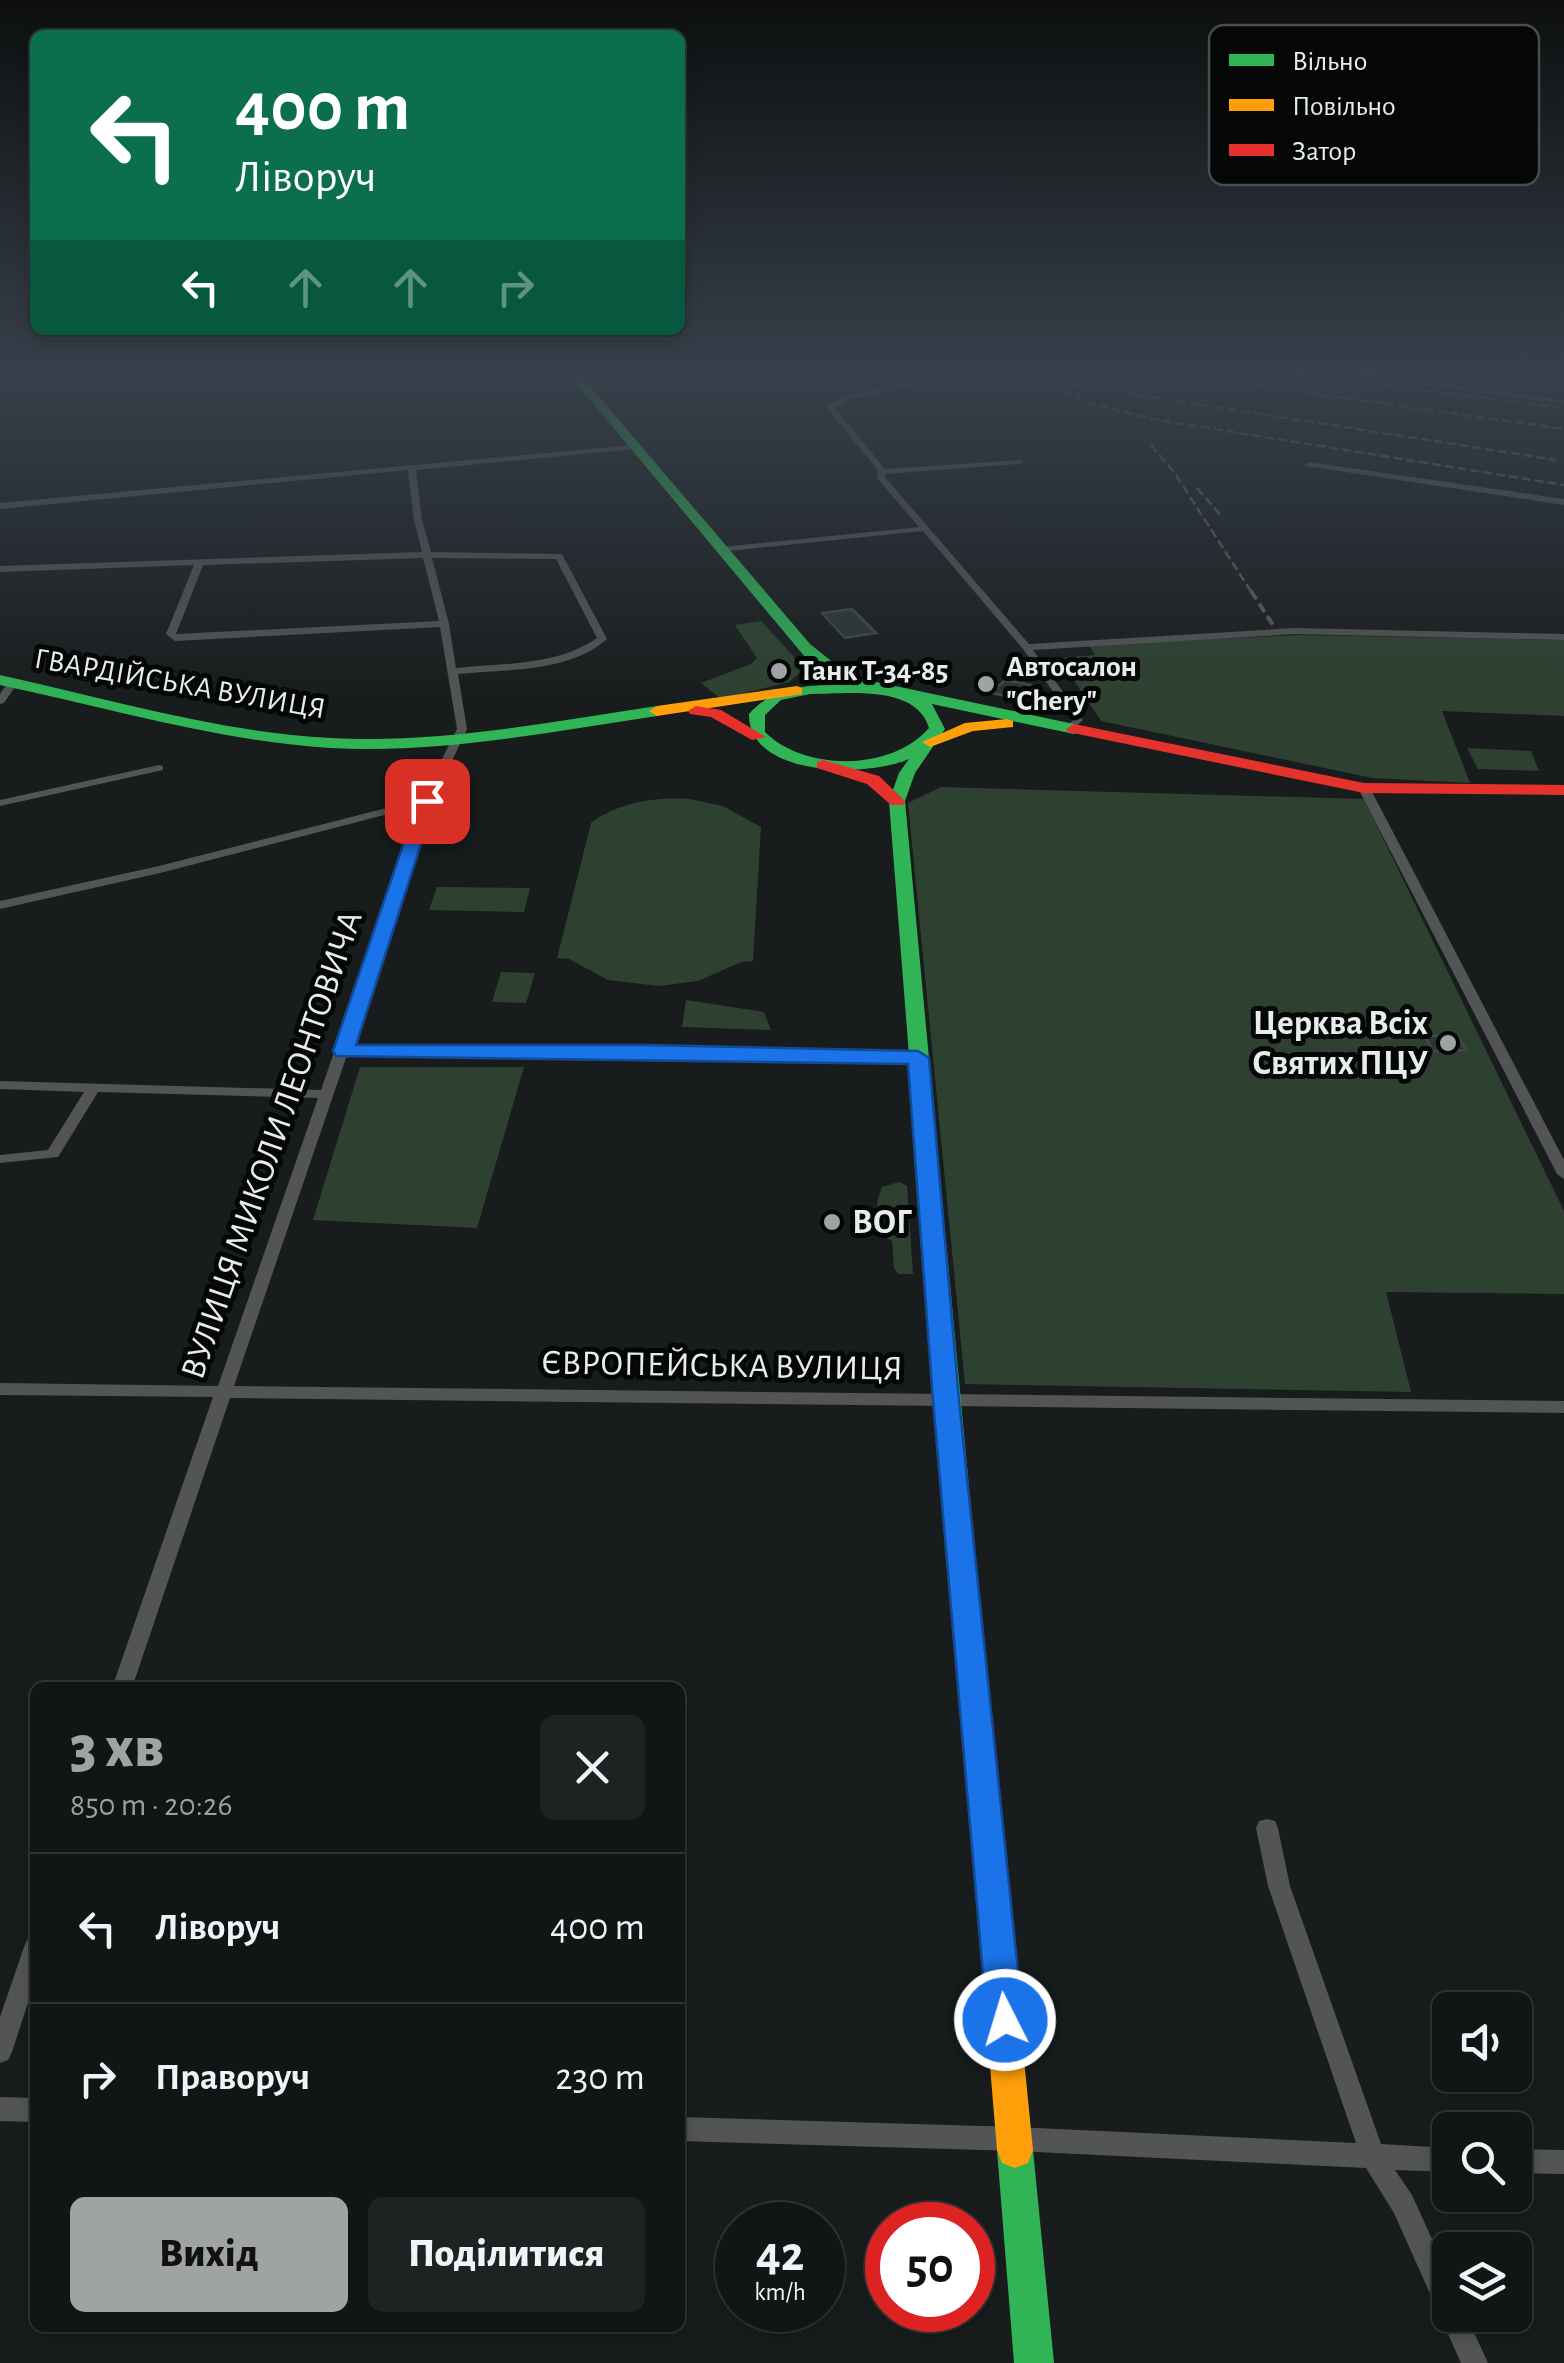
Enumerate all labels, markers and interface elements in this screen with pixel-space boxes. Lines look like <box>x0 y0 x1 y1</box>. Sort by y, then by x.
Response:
legend <box>1209 25 1539 185</box>
text: Вільно <box>1292 48 1367 76</box>
icon: left <box>70 70 200 200</box>
text: 400 m <box>235 73 410 143</box>
text: Повільно <box>1292 93 1396 121</box>
text: Затор <box>1292 138 1356 166</box>
text: Ліворуч <box>235 155 377 200</box>
icon: left <box>173 260 228 315</box>
icon: ahead <box>278 260 333 315</box>
icon: ahead <box>383 260 438 315</box>
icon: right <box>488 260 543 315</box>
street label: ГВАРДІЙСЬКА ВУЛИЦЯ <box>32 643 328 724</box>
place label: Автосалон "Chery" <box>1006 652 1137 716</box>
place label: Танк Т-34-85 <box>799 656 949 686</box>
marker: Танк Т-34-85 <box>768 660 790 682</box>
marker: Автосалон "Chery" <box>975 673 997 695</box>
pin <box>385 759 470 844</box>
icon: arrive <box>400 774 455 829</box>
street label: ВУЛИЦЯ МИКОЛИ ЛЕОНТОВИЧА <box>175 906 369 1384</box>
place label: Церква Всіх Святих ПЦУ <box>1252 1006 1428 1081</box>
marker: Церква Всіх Святих ПЦУ <box>1437 1032 1459 1054</box>
place label: ВОГ <box>852 1205 912 1240</box>
marker: ВОГ <box>821 1211 843 1233</box>
street label: ЄВРОПЕЙСЬКА ВУЛИЦЯ <box>541 1345 903 1387</box>
button: close <box>540 1715 645 1820</box>
text: 3 хв <box>70 1718 164 1778</box>
text: 850 m · 20:26 <box>70 1789 233 1821</box>
icon: left <box>70 1901 125 1956</box>
text: Ліворуч <box>155 1909 280 1947</box>
text: 400 m <box>550 1909 645 1947</box>
position arrow <box>953 1968 1057 2072</box>
map controls <box>1432 1992 1532 2332</box>
button: sound <box>1432 1992 1532 2092</box>
icon: right <box>70 2051 125 2106</box>
text: Праворуч <box>155 2059 310 2097</box>
text: 230 m <box>555 2059 645 2097</box>
button: search <box>1432 2112 1532 2212</box>
button: Вихід <box>70 2197 348 2312</box>
button: Поділитися <box>368 2197 645 2312</box>
speed limit sign: 50 <box>865 2202 995 2332</box>
text: 42 <box>756 2230 804 2280</box>
button: layers <box>1432 2232 1532 2332</box>
text: km/h <box>754 2280 806 2305</box>

